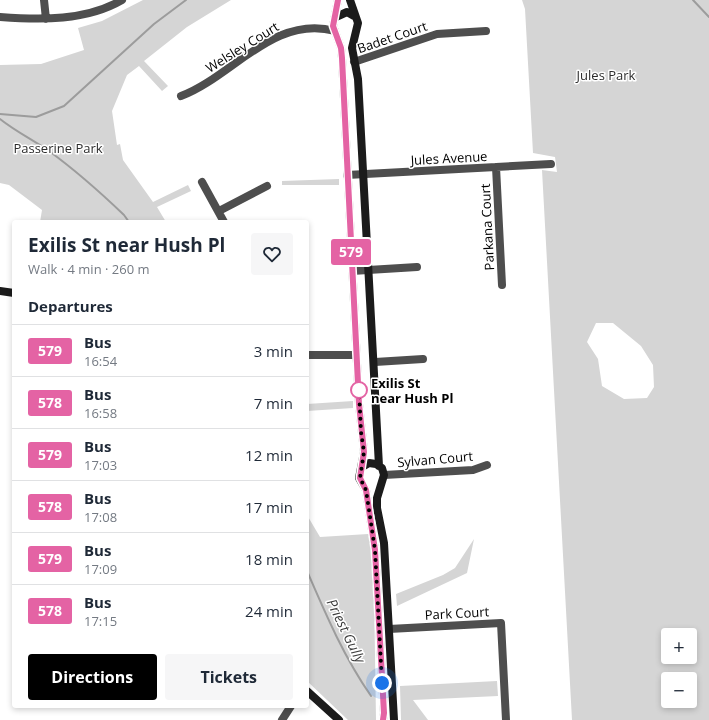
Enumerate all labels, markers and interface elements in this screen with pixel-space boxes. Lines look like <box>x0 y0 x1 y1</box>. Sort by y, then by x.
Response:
street label: Welsley Court <box>202 17 282 77</box>
street label: Badet Court <box>355 17 430 57</box>
park label: Jules Park <box>575 66 636 84</box>
park label: Passerine Park <box>13 139 103 157</box>
street label: Jules Avenue <box>408 147 488 169</box>
street label: Parkana Court <box>476 183 498 271</box>
text: Exilis St near Hush Pl <box>28 232 225 258</box>
button: heart <box>251 233 293 275</box>
line badge: 579 <box>328 239 374 265</box>
text: 579 <box>339 242 363 261</box>
text: Walk · 4 min · 260 m <box>28 260 150 278</box>
text: Departures <box>28 296 113 316</box>
text: Bus <box>84 332 111 352</box>
text: 579 <box>38 341 62 360</box>
text: 3 min <box>254 341 293 361</box>
text: 16:54 <box>84 352 117 370</box>
place label: Exilis St near Hush Pl <box>371 374 453 407</box>
marker: Exilis St near Hush Pl <box>350 381 368 399</box>
text: Bus <box>84 384 111 404</box>
text: 578 <box>38 393 62 412</box>
text: 7 min <box>254 393 293 413</box>
text: 16:58 <box>84 404 117 422</box>
text: Bus <box>84 436 111 456</box>
text: 579 <box>38 445 62 464</box>
text: 12 min <box>245 445 293 465</box>
street label: Sylvan Court <box>396 447 474 471</box>
text: 17:03 <box>84 456 117 474</box>
text: Bus <box>84 488 111 508</box>
text: 578 <box>38 497 62 516</box>
text: 17 min <box>245 497 293 517</box>
text: 17:08 <box>84 508 117 526</box>
text: Bus <box>84 540 111 560</box>
text: 579 <box>38 549 62 568</box>
text: 18 min <box>245 549 293 569</box>
text: 17:09 <box>84 560 117 578</box>
text: Bus <box>84 592 111 612</box>
water label: Priest Gully <box>323 595 371 668</box>
text: 578 <box>38 601 62 620</box>
text: 24 min <box>245 601 293 621</box>
street label: Park Court <box>424 602 490 624</box>
text: 17:15 <box>84 612 117 630</box>
map controls <box>661 628 697 708</box>
button: + <box>661 628 697 664</box>
button: Directions <box>28 654 157 700</box>
button: Tickets <box>165 654 293 700</box>
button: − <box>661 672 697 708</box>
your location <box>372 673 392 693</box>

